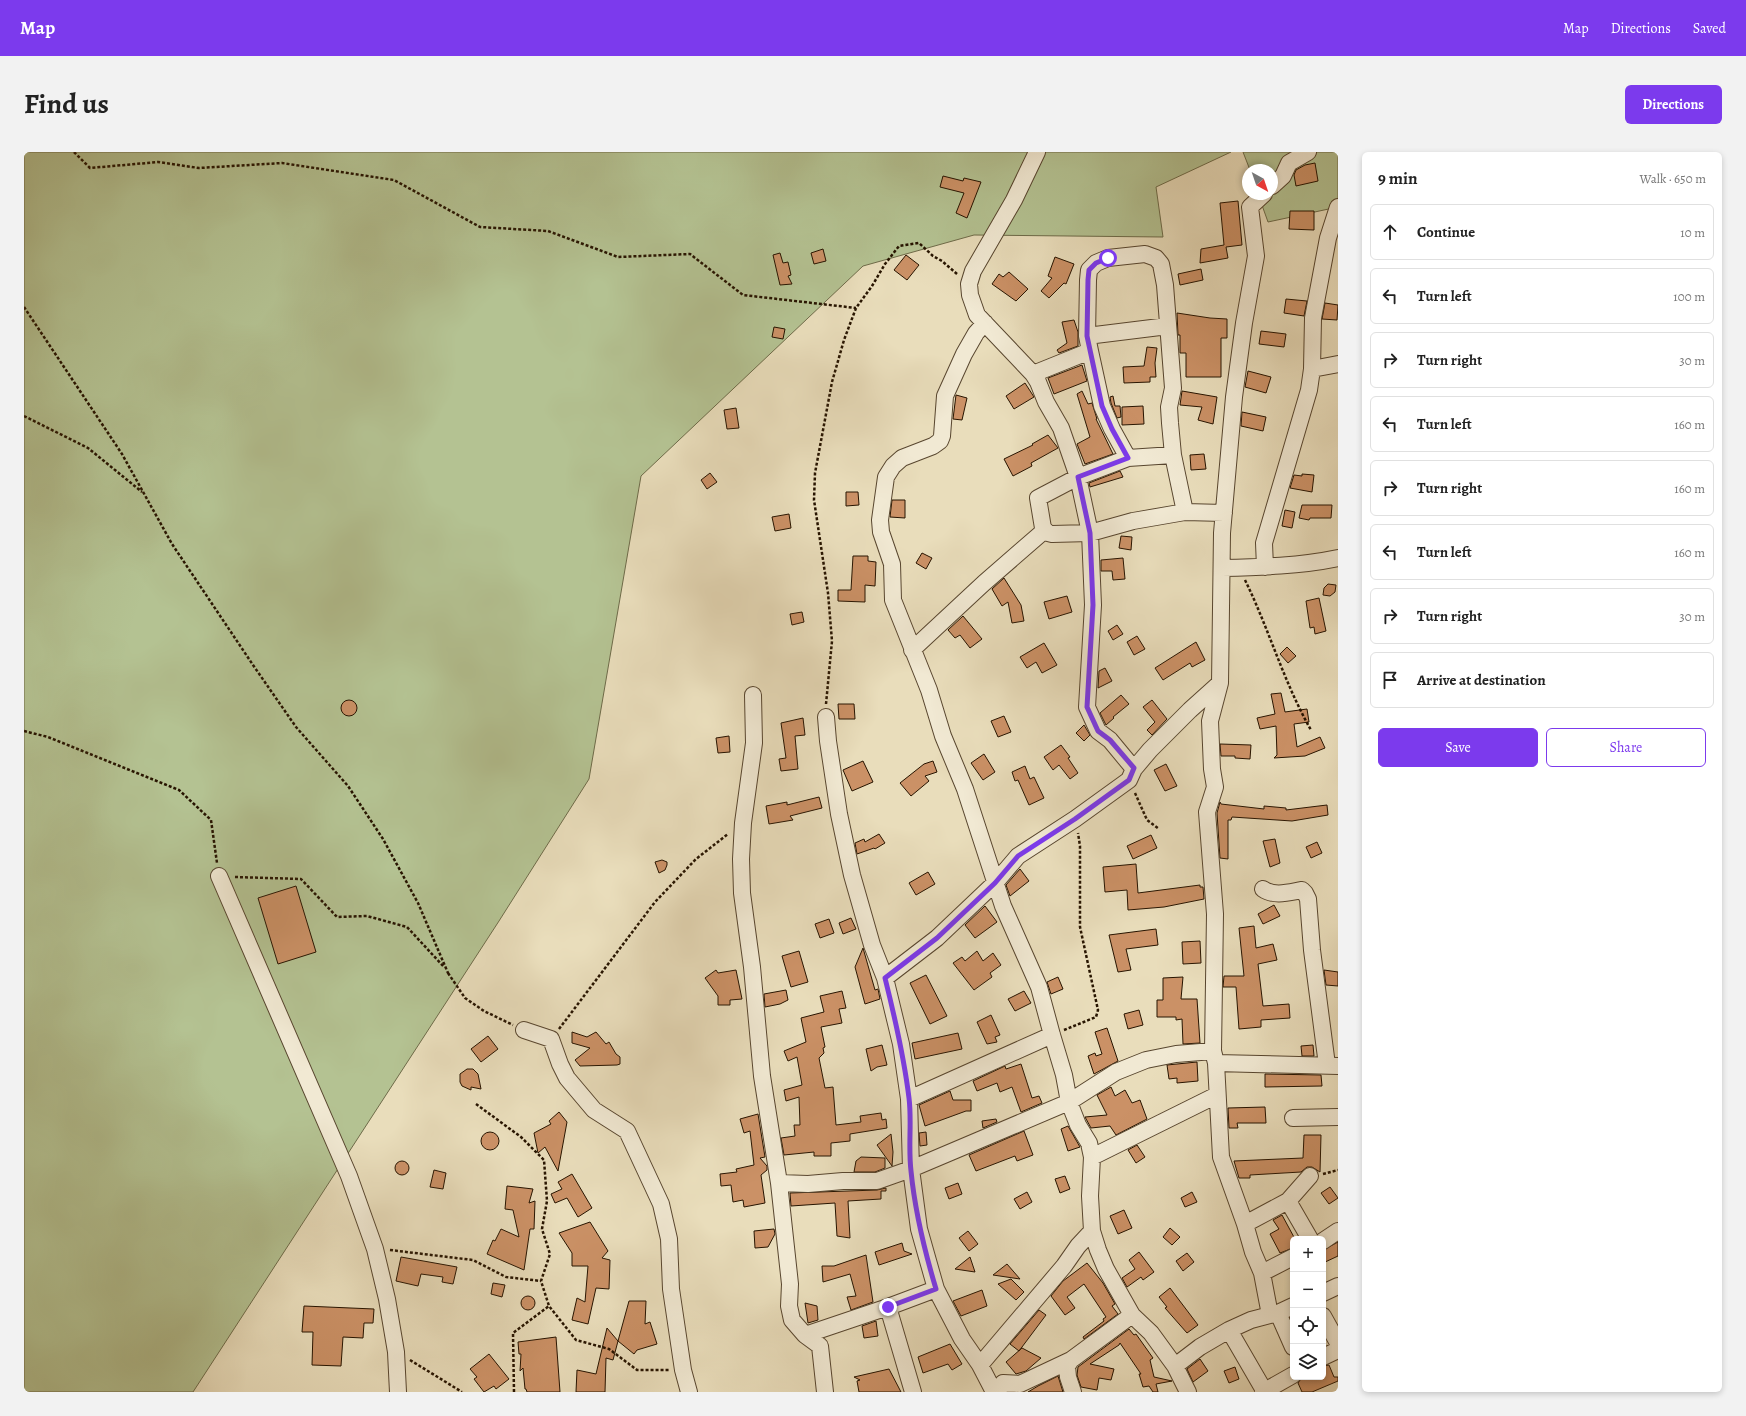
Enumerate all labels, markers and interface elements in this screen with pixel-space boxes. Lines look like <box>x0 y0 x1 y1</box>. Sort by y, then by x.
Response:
text: Map <box>20 15 55 41</box>
text: Map <box>1563 19 1589 38</box>
text: Directions <box>1611 19 1671 38</box>
text: Saved <box>1693 19 1726 38</box>
text: Find us <box>24 85 109 123</box>
button: Directions <box>1625 85 1722 124</box>
north arrow <box>1242 164 1278 200</box>
text: 9 min <box>1378 167 1418 190</box>
text: Walk · 650 m <box>1640 170 1706 187</box>
icon: ahead <box>1379 221 1401 243</box>
text: Continue <box>1417 222 1475 242</box>
text: 10 m <box>1680 224 1705 241</box>
route start <box>1099 249 1117 267</box>
icon: left <box>1379 285 1401 307</box>
text: Turn left <box>1417 286 1472 306</box>
text: 100 m <box>1673 288 1705 305</box>
icon: right <box>1379 349 1401 371</box>
text: Turn right <box>1417 350 1482 370</box>
text: 30 m <box>1679 352 1705 369</box>
icon: left <box>1379 413 1401 435</box>
text: Turn left <box>1417 414 1472 434</box>
text: 160 m <box>1674 416 1705 433</box>
icon: right <box>1379 477 1401 499</box>
text: Turn right <box>1417 478 1482 498</box>
text: 160 m <box>1674 480 1705 497</box>
icon: left <box>1379 541 1401 563</box>
text: Turn left <box>1417 542 1472 562</box>
text: 160 m <box>1674 544 1705 561</box>
icon: right <box>1379 605 1401 627</box>
text: Turn right <box>1417 606 1482 626</box>
text: 30 m <box>1679 608 1705 625</box>
icon: arrive <box>1379 669 1401 691</box>
text: Arrive at destination <box>1417 670 1546 690</box>
button: Save <box>1378 728 1538 767</box>
button: Share <box>1546 728 1706 767</box>
map controls <box>1290 1236 1326 1380</box>
button: + <box>1290 1236 1326 1272</box>
button: − <box>1290 1272 1326 1308</box>
route end <box>879 1298 897 1316</box>
button: locate <box>1290 1308 1326 1344</box>
button: layers <box>1290 1344 1326 1380</box>

